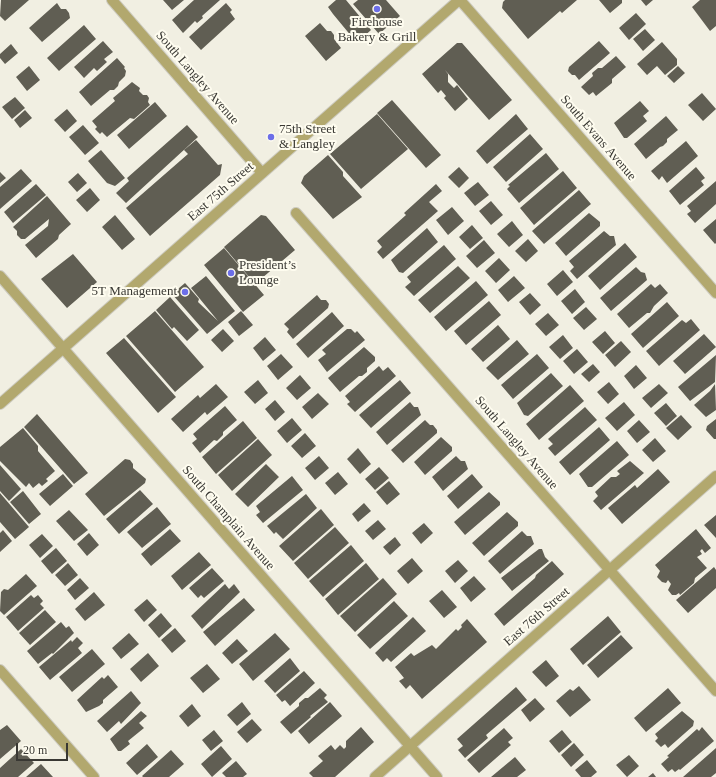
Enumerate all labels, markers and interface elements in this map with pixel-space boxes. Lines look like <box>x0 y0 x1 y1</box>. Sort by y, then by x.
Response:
marker: Firehouse Bakery & Grill <box>372 4 382 14</box>
place label: Firehouse Bakery & Grill <box>338 15 416 46</box>
street label: South Langley Avenue <box>152 28 242 128</box>
street label: South Evans Avenue <box>557 92 639 184</box>
place label: 75th Street & Langley <box>279 122 336 153</box>
marker: 75th Street & Langley <box>266 132 276 142</box>
street label: East 75th Street <box>185 159 257 225</box>
place label: President’s Lounge <box>239 258 296 289</box>
marker: President’s Lounge <box>226 268 236 278</box>
place label: 5T Management <box>91 284 177 300</box>
marker: 5T Management <box>180 287 190 297</box>
street label: South Langley Avenue <box>471 393 561 493</box>
street label: South Champlain Avenue <box>178 463 278 573</box>
street label: East 76th Street <box>501 584 573 650</box>
scale bar <box>18 735 70 761</box>
text: 20 m <box>23 743 47 757</box>

